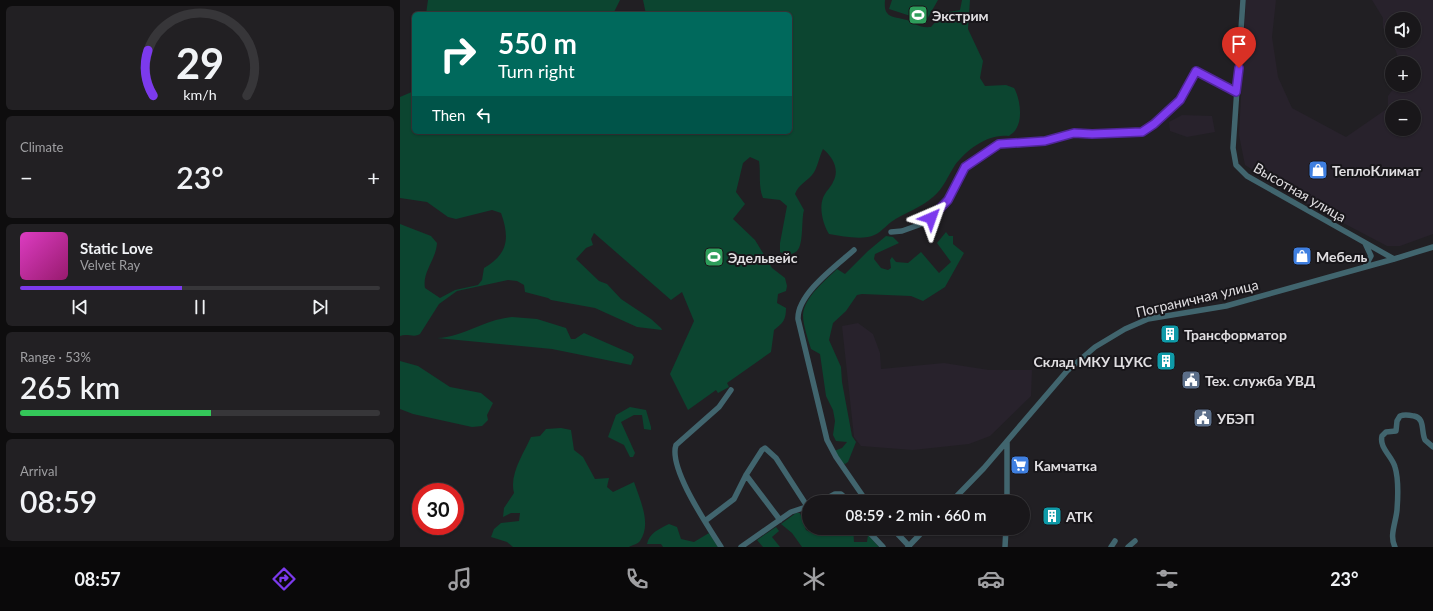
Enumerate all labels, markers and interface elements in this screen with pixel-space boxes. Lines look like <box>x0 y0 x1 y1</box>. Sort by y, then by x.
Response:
sports icon: Экстрим <box>907 4 929 26</box>
place label: Экстрим <box>932 7 989 24</box>
map controls <box>1385 12 1421 136</box>
button: sound <box>1385 12 1421 48</box>
text: 550 m <box>498 26 577 60</box>
pin <box>1222 27 1256 68</box>
icon: right <box>432 28 484 80</box>
icon: arrive <box>1228 33 1250 55</box>
text: 29 <box>176 38 224 88</box>
button: + <box>1385 56 1421 92</box>
text: Turn right <box>498 60 575 82</box>
text: km/h <box>183 86 217 103</box>
button: − <box>1385 100 1421 136</box>
icon: left <box>473 104 495 126</box>
text: Then <box>432 106 465 124</box>
text: Climate <box>20 139 63 155</box>
text: 23° <box>176 159 224 195</box>
street label: Высотная улица <box>1251 159 1349 225</box>
shop icon: ТеплоКлимат <box>1307 159 1329 181</box>
place label: ТеплоКлимат <box>1332 162 1422 179</box>
text: − <box>20 164 33 191</box>
text: + <box>367 164 380 191</box>
position arrow <box>910 197 952 239</box>
text: Static Love <box>80 239 153 257</box>
shop icon: Мебель <box>1291 245 1313 267</box>
sports icon: Эдельвейс <box>703 246 725 268</box>
place label: Мебель <box>1316 248 1368 265</box>
place label: Эдельвейс <box>728 249 798 266</box>
text: Velvet Ray <box>80 257 140 273</box>
street label: Пограничная улица <box>1134 276 1260 320</box>
icon: previous <box>69 296 91 318</box>
icon: pause <box>189 296 211 318</box>
icon: next <box>309 296 331 318</box>
building icon: Трансформатор <box>1159 323 1181 345</box>
place label: Трансформатор <box>1184 326 1287 343</box>
text: Range · 53% <box>20 349 91 365</box>
building icon: Склад МКУ ЦУКС <box>1155 350 1177 372</box>
place label: Склад МКУ ЦУКС <box>1034 353 1153 370</box>
text: 265 km <box>20 369 120 405</box>
public building icon: Тех. служба УВД <box>1180 369 1202 391</box>
place label: Тех. служба УВД <box>1205 372 1315 389</box>
public building icon: УБЭП <box>1192 407 1214 429</box>
place label: УБЭП <box>1216 410 1255 427</box>
supermarket icon: Камчатка <box>1009 454 1031 476</box>
place label: Камчатка <box>1034 457 1097 474</box>
text: Arrival <box>20 463 57 479</box>
text: 08:59 <box>20 483 97 519</box>
speed limit sign: 30 <box>412 483 464 535</box>
building icon: АТК <box>1041 505 1063 527</box>
text: 08:59 · 2 min · 660 m <box>846 506 986 524</box>
place label: АТК <box>1065 508 1093 525</box>
icon: directions <box>270 565 298 593</box>
icon: music <box>446 565 474 593</box>
icon: phone <box>623 565 651 593</box>
icon: climate <box>800 565 828 593</box>
icon: car <box>977 565 1005 593</box>
icon: filters <box>1153 565 1181 593</box>
text: 08:57 <box>74 568 121 590</box>
text: 23° <box>1330 568 1359 590</box>

